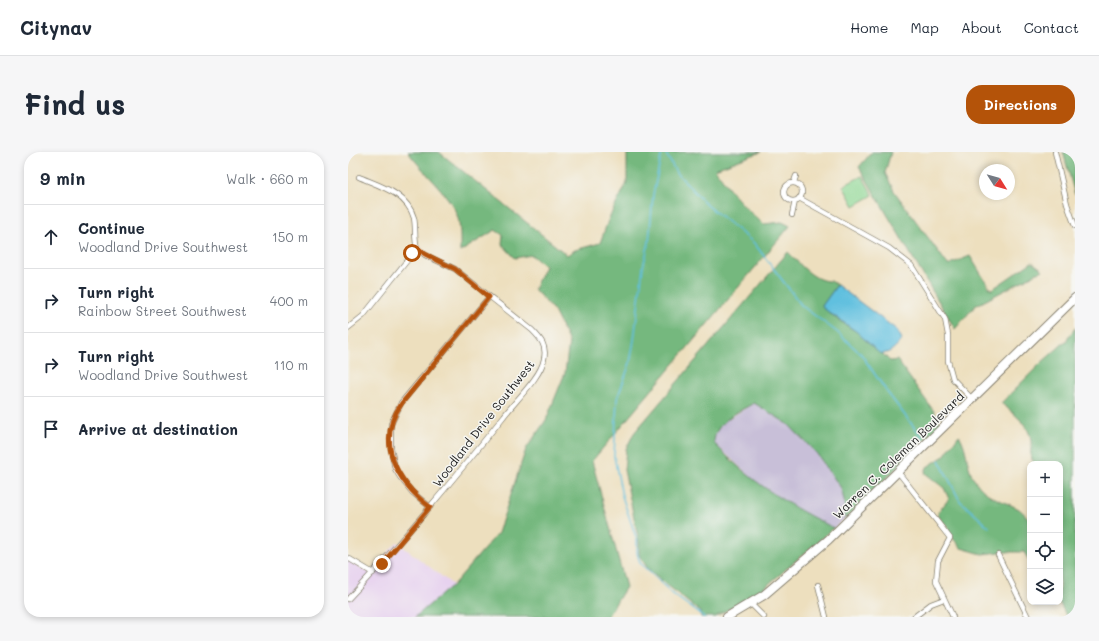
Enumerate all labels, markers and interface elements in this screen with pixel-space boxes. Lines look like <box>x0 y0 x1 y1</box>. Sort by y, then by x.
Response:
text: Citynav <box>20 15 92 40</box>
text: Home <box>850 18 888 37</box>
text: Map <box>910 18 939 37</box>
text: About <box>961 18 1002 37</box>
text: Contact <box>1024 18 1079 37</box>
button: Directions <box>966 85 1075 124</box>
text: Find us <box>24 86 125 122</box>
north arrow <box>979 164 1015 200</box>
text: 9 min <box>40 167 85 189</box>
text: Walk · 660 m <box>226 170 308 187</box>
text: Continue <box>78 218 145 238</box>
icon: ahead <box>40 226 62 248</box>
text: 150 m <box>272 228 308 245</box>
text: Woodland Drive Southwest <box>78 238 248 255</box>
route start <box>403 244 421 262</box>
text: Turn right <box>78 282 155 302</box>
icon: right <box>40 290 62 312</box>
text: 400 m <box>270 292 308 309</box>
text: Rainbow Street Southwest <box>78 302 247 319</box>
text: Turn right <box>78 346 155 366</box>
icon: right <box>40 354 62 376</box>
text: 110 m <box>274 356 308 373</box>
street label: Woodland Drive Southwest <box>428 356 538 490</box>
text: Woodland Drive Southwest <box>78 366 248 383</box>
street label: Warren C. Coleman Boulevard <box>829 388 967 522</box>
icon: arrive <box>40 418 62 440</box>
text: Arrive at destination <box>78 419 238 439</box>
map controls <box>1027 461 1063 605</box>
button: + <box>1027 461 1063 497</box>
button: − <box>1027 497 1063 533</box>
button: locate <box>1027 533 1063 569</box>
route end <box>373 555 391 573</box>
button: layers <box>1027 569 1063 605</box>

